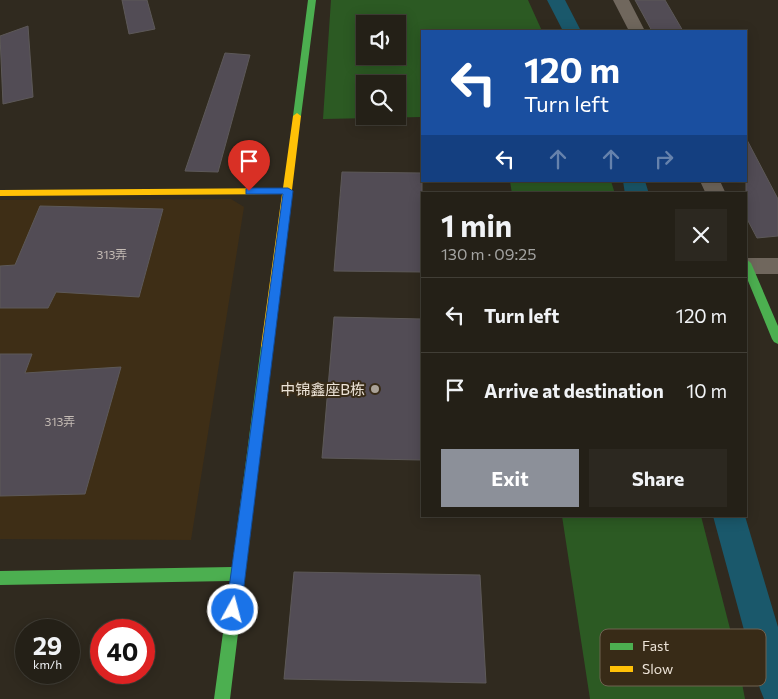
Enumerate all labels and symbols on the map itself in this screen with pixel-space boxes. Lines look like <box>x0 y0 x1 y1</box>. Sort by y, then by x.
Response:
pin <box>228 140 270 191</box>
house number: 313弄 <box>97 247 127 261</box>
place label: 中锦鑫座B栋 <box>280 380 365 398</box>
marker: 中锦鑫座B栋 <box>369 383 381 395</box>
house number: 313弄 <box>45 414 75 428</box>
position arrow <box>206 583 258 635</box>
speed limit sign: 40 <box>90 619 155 684</box>
legend <box>600 629 766 686</box>
text: Fast <box>642 637 669 654</box>
text: Slow <box>642 660 673 677</box>

